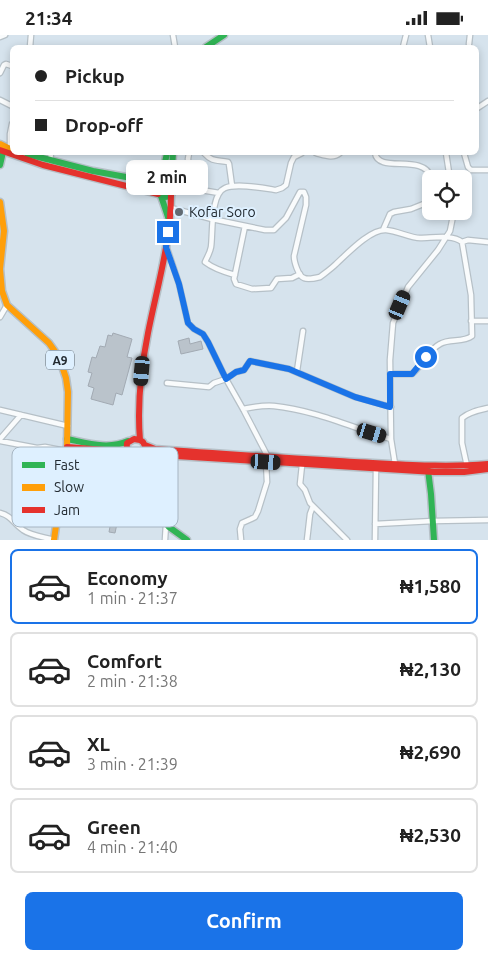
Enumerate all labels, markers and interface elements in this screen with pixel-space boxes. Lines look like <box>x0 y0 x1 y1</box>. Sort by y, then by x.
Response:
text: 21:34 <box>25 7 73 29</box>
text: Pickup <box>65 65 125 87</box>
text: Drop-off <box>65 114 143 136</box>
callout: 2 min <box>127 159 209 195</box>
text: 2 min <box>147 168 187 186</box>
map controls <box>422 170 472 220</box>
button: locate <box>422 170 472 220</box>
place label: Kofar Soro <box>189 204 256 220</box>
marker: Kofar Soro <box>173 206 185 218</box>
route end <box>157 221 179 243</box>
car <box>387 288 412 322</box>
route start <box>415 346 437 368</box>
road number: A9 <box>46 351 74 369</box>
car <box>133 355 150 387</box>
car <box>355 421 388 445</box>
legend <box>12 447 178 527</box>
car <box>250 454 281 470</box>
text: Fast <box>54 457 80 473</box>
text: Slow <box>54 479 84 495</box>
text: Jam <box>54 502 80 518</box>
icon: car <box>27 564 72 609</box>
text: Economy <box>87 567 168 589</box>
text: ₦1,580 <box>400 575 461 597</box>
text: 1 min · 21:37 <box>87 589 178 607</box>
icon: car <box>27 647 72 692</box>
text: Comfort <box>87 650 162 672</box>
text: ₦2,130 <box>400 658 461 680</box>
text: 2 min · 21:38 <box>87 672 178 690</box>
icon: car <box>27 730 72 775</box>
text: XL <box>87 733 110 755</box>
text: ₦2,690 <box>400 741 461 763</box>
text: 3 min · 21:39 <box>87 755 178 773</box>
icon: car <box>27 813 72 858</box>
text: Green <box>87 816 141 838</box>
text: ₦2,530 <box>400 824 461 846</box>
text: 4 min · 21:40 <box>87 838 178 856</box>
button: Confirm <box>25 892 463 950</box>

